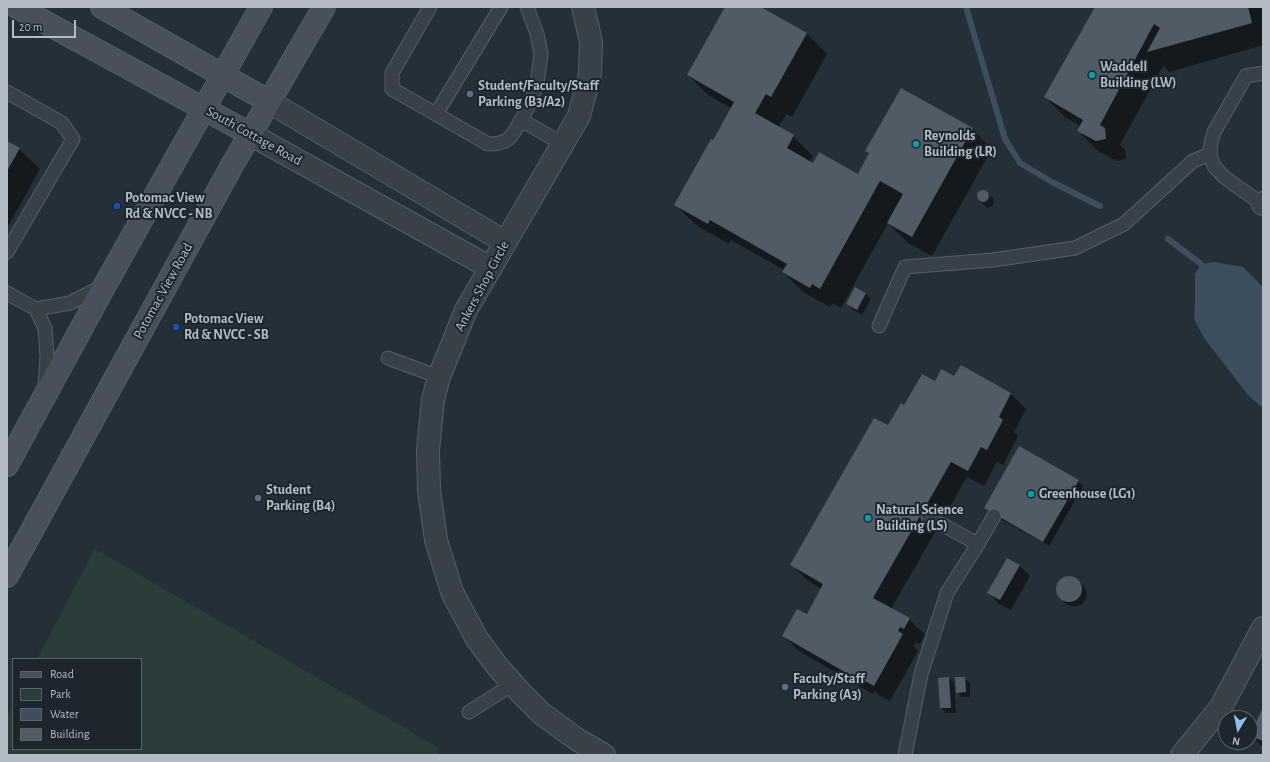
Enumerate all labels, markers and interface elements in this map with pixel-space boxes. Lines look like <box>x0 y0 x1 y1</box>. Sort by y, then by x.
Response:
scale bar <box>14 12 78 38</box>
text: 20 m <box>19 21 42 33</box>
place label: Waddell Building (LW) <box>1100 59 1177 92</box>
marker: Waddell Building (LW) <box>1087 70 1097 80</box>
place label: Student/Faculty/Staff Parking (B3/A2) <box>478 78 599 110</box>
marker: Student/Faculty/Staff Parking (B3/A2) <box>465 89 475 99</box>
street label: South Cottage Road <box>203 103 305 169</box>
place label: Reynolds Building (LR) <box>924 128 997 160</box>
marker: Reynolds Building (LR) <box>911 139 921 149</box>
place label: Potomac View Rd & NVCC - NB <box>125 190 213 222</box>
marker: Potomac View Rd & NVCC - NB <box>112 201 122 211</box>
street label: Ankers Shop Circle <box>451 238 513 334</box>
street label: Potomac View Road <box>130 240 196 342</box>
place label: Potomac View Rd & NVCC - SB <box>184 311 269 344</box>
marker: Potomac View Rd & NVCC - SB <box>171 322 181 332</box>
place label: Student Parking (B4) <box>266 482 335 514</box>
place label: Greenhouse (LG1) <box>1039 486 1136 502</box>
marker: Greenhouse (LG1) <box>1026 489 1036 499</box>
marker: Student Parking (B4) <box>253 493 263 503</box>
place label: Natural Science Building (LS) <box>876 502 963 534</box>
marker: Natural Science Building (LS) <box>863 513 873 523</box>
legend <box>12 658 142 750</box>
text: Road <box>50 668 74 680</box>
place label: Faculty/Staff Parking (A3) <box>793 671 865 704</box>
marker: Faculty/Staff Parking (A3) <box>780 682 790 692</box>
text: Park <box>50 688 71 700</box>
text: Water <box>50 708 79 720</box>
north arrow <box>1218 710 1258 750</box>
text: Building <box>50 728 90 740</box>
text: N <box>1231 735 1241 747</box>

